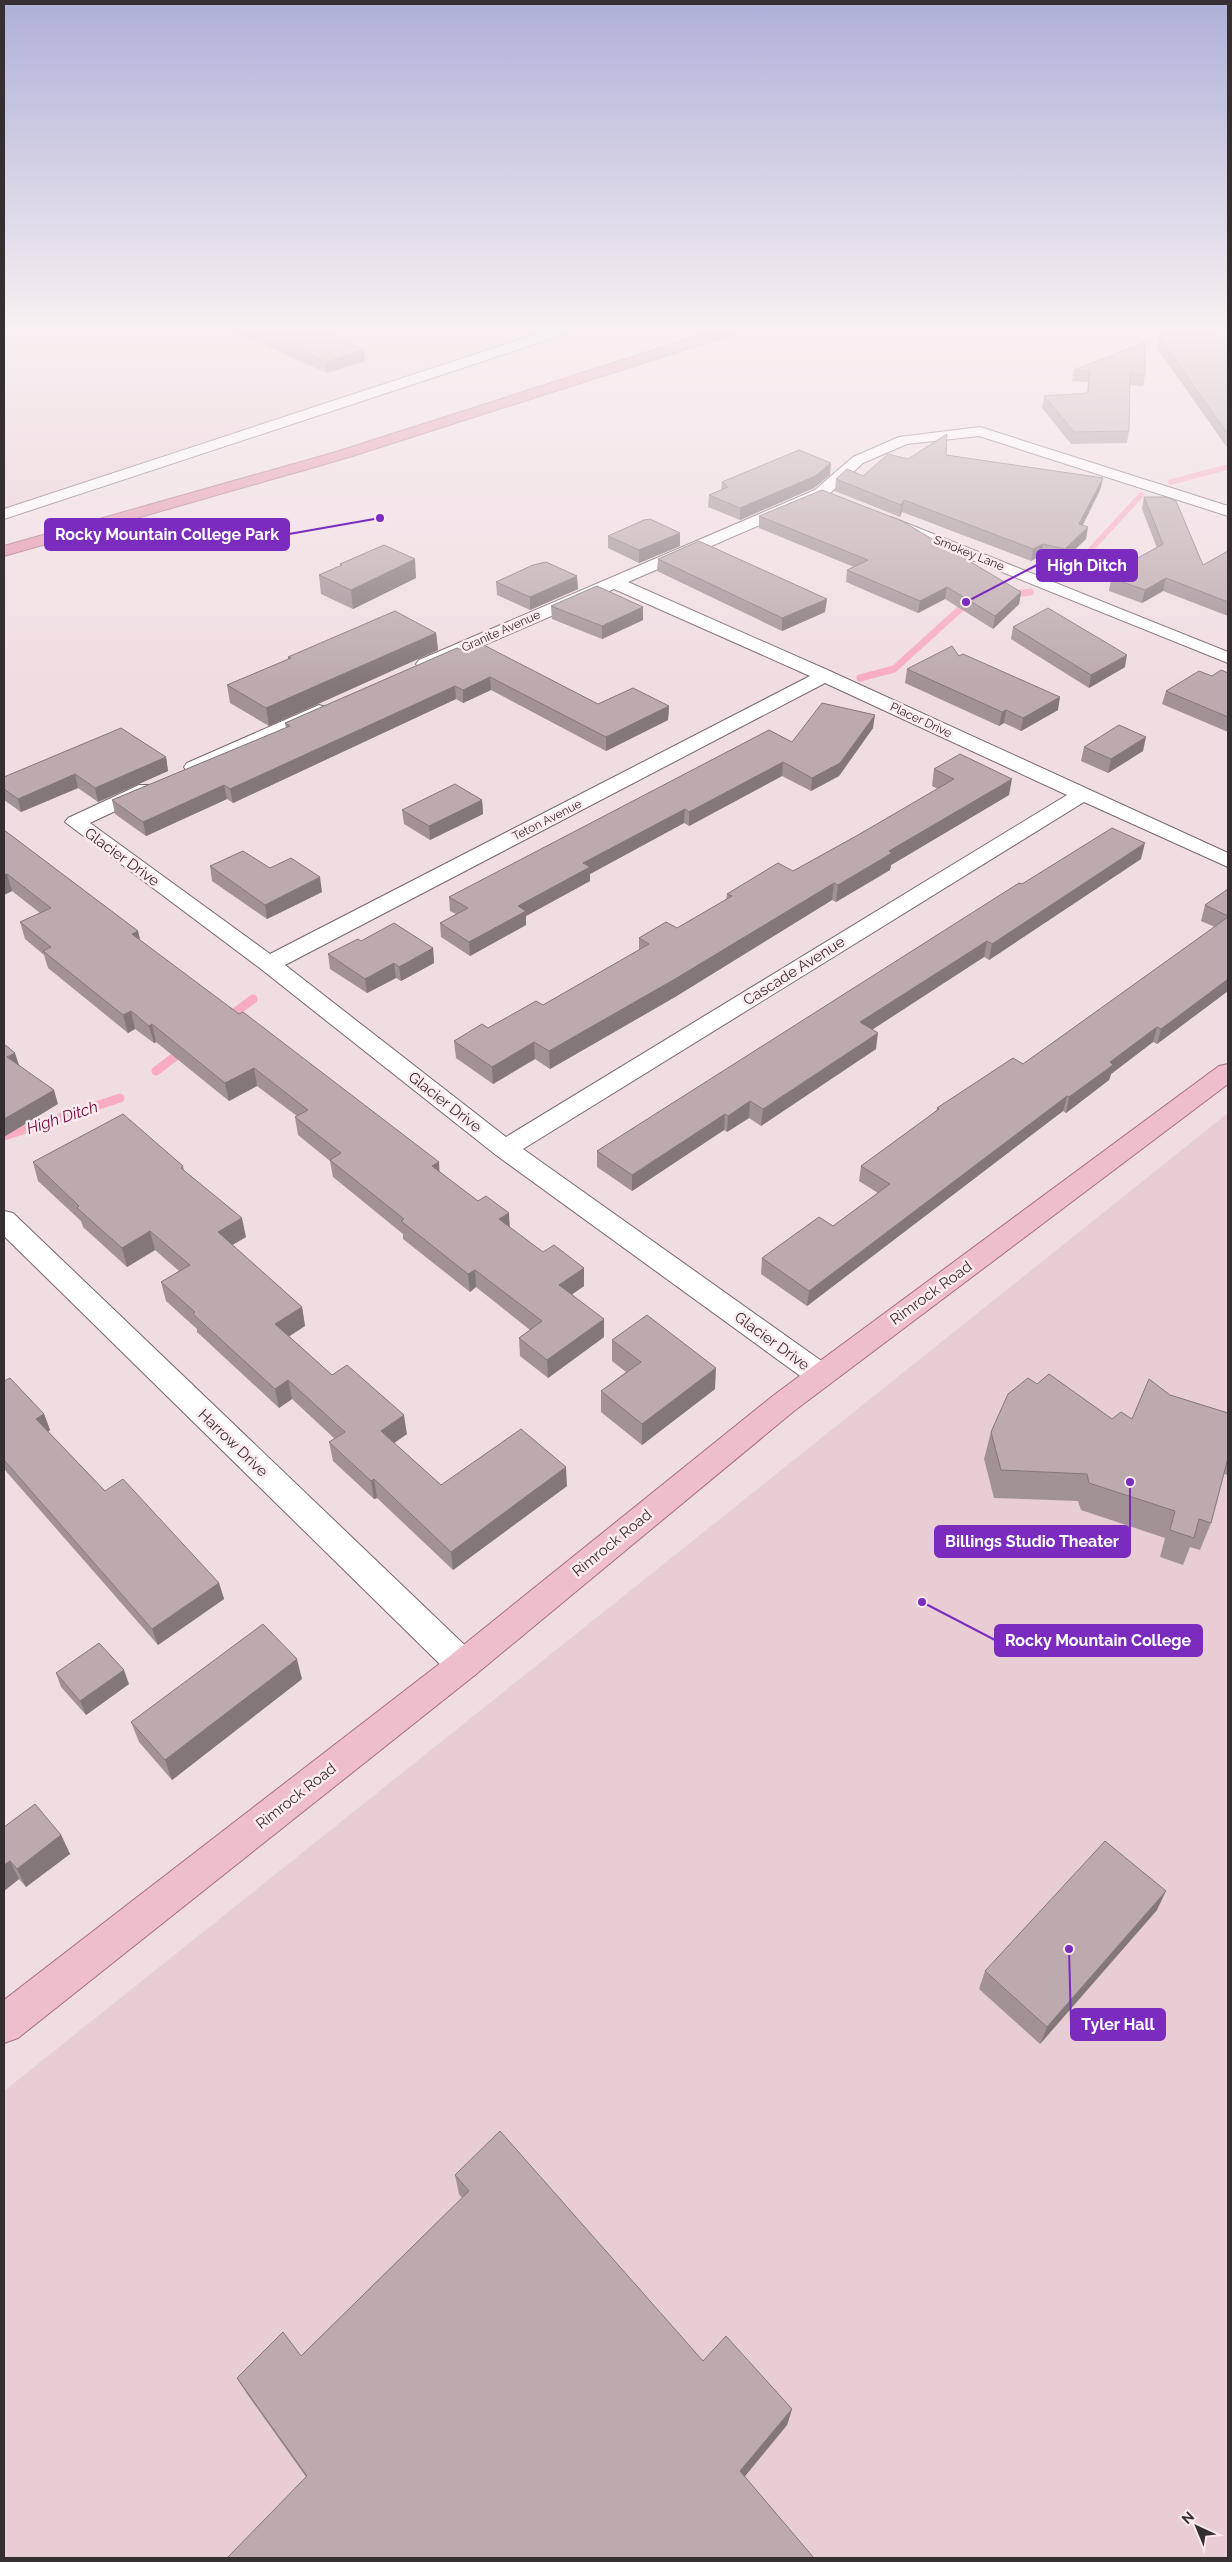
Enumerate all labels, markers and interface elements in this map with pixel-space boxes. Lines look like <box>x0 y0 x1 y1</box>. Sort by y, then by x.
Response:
callout: Rocky Mountain College Park <box>45 519 289 550</box>
text: Rocky Mountain College Park <box>55 525 279 544</box>
street label: Smokey Lane <box>932 532 1006 574</box>
callout: High Ditch <box>1037 550 1137 581</box>
text: High Ditch <box>1047 556 1127 575</box>
street label: Granite Avenue <box>459 607 543 655</box>
street label: Placer Drive <box>888 700 954 740</box>
street label: Teton Avenue <box>510 797 584 843</box>
street label: Glacier Drive <box>81 824 163 890</box>
street label: Cascade Avenue <box>740 932 848 1009</box>
street label: Glacier Drive <box>405 1068 485 1136</box>
water label: High Ditch <box>24 1097 100 1138</box>
street label: Rimrock Road <box>887 1257 975 1329</box>
street label: Glacier Drive <box>731 1308 813 1374</box>
street label: Harrow Drive <box>195 1405 272 1481</box>
street label: Rimrock Road <box>569 1506 655 1580</box>
callout: Billings Studio Theater <box>935 1526 1130 1557</box>
text: Billings Studio Theater <box>945 1532 1119 1551</box>
callout: Rocky Mountain College <box>995 1625 1202 1656</box>
text: Rocky Mountain College <box>1005 1631 1191 1650</box>
street label: Rimrock Road <box>252 1759 340 1833</box>
callout: Tyler Hall <box>1071 2009 1165 2040</box>
text: Tyler Hall <box>1081 2015 1156 2034</box>
north arrow <box>1172 2502 1222 2552</box>
text: N <box>1179 2508 1197 2527</box>

